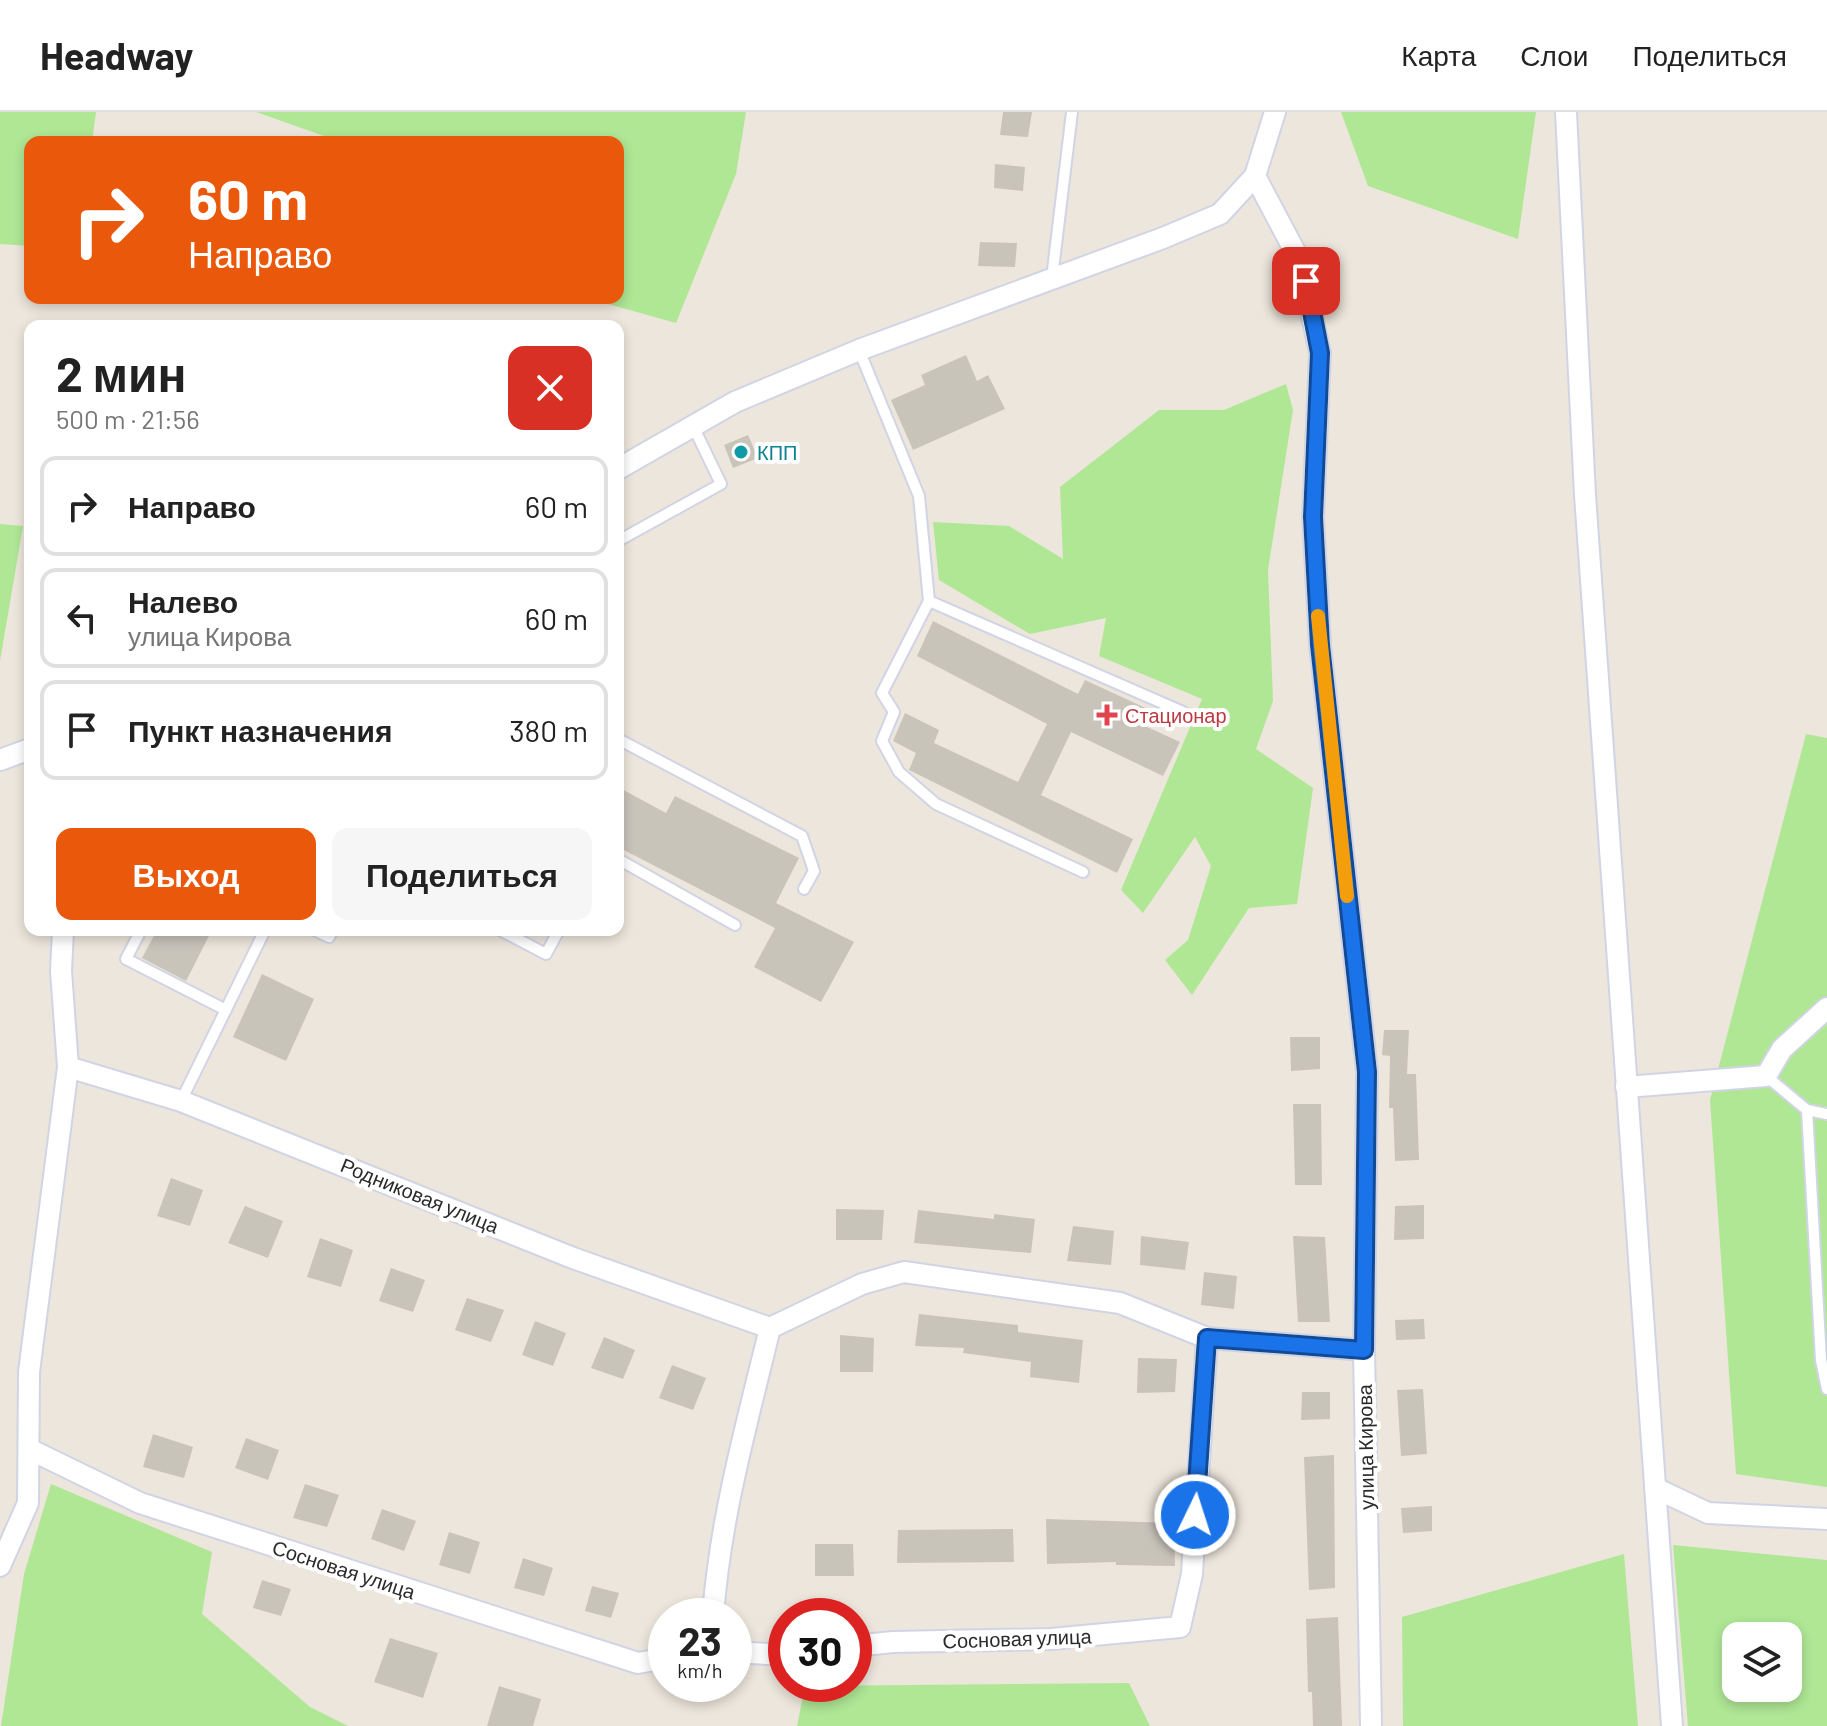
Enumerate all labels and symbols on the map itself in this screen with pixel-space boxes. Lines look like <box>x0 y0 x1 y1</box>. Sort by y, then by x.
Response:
pin <box>1272 247 1340 315</box>
place label: КПП <box>757 440 797 464</box>
marker: КПП <box>732 443 750 461</box>
place label: Стационар <box>1125 703 1227 727</box>
marker: Стационар <box>1096 704 1118 726</box>
street label: Родниковая улица <box>337 1152 503 1238</box>
street label: улица Кирова <box>1352 1383 1378 1510</box>
position arrow <box>1153 1473 1237 1557</box>
street label: Сосновая улица <box>269 1535 419 1604</box>
speed limit sign: 30 <box>768 1598 872 1702</box>
street label: Сосновая улица <box>942 1623 1093 1653</box>

